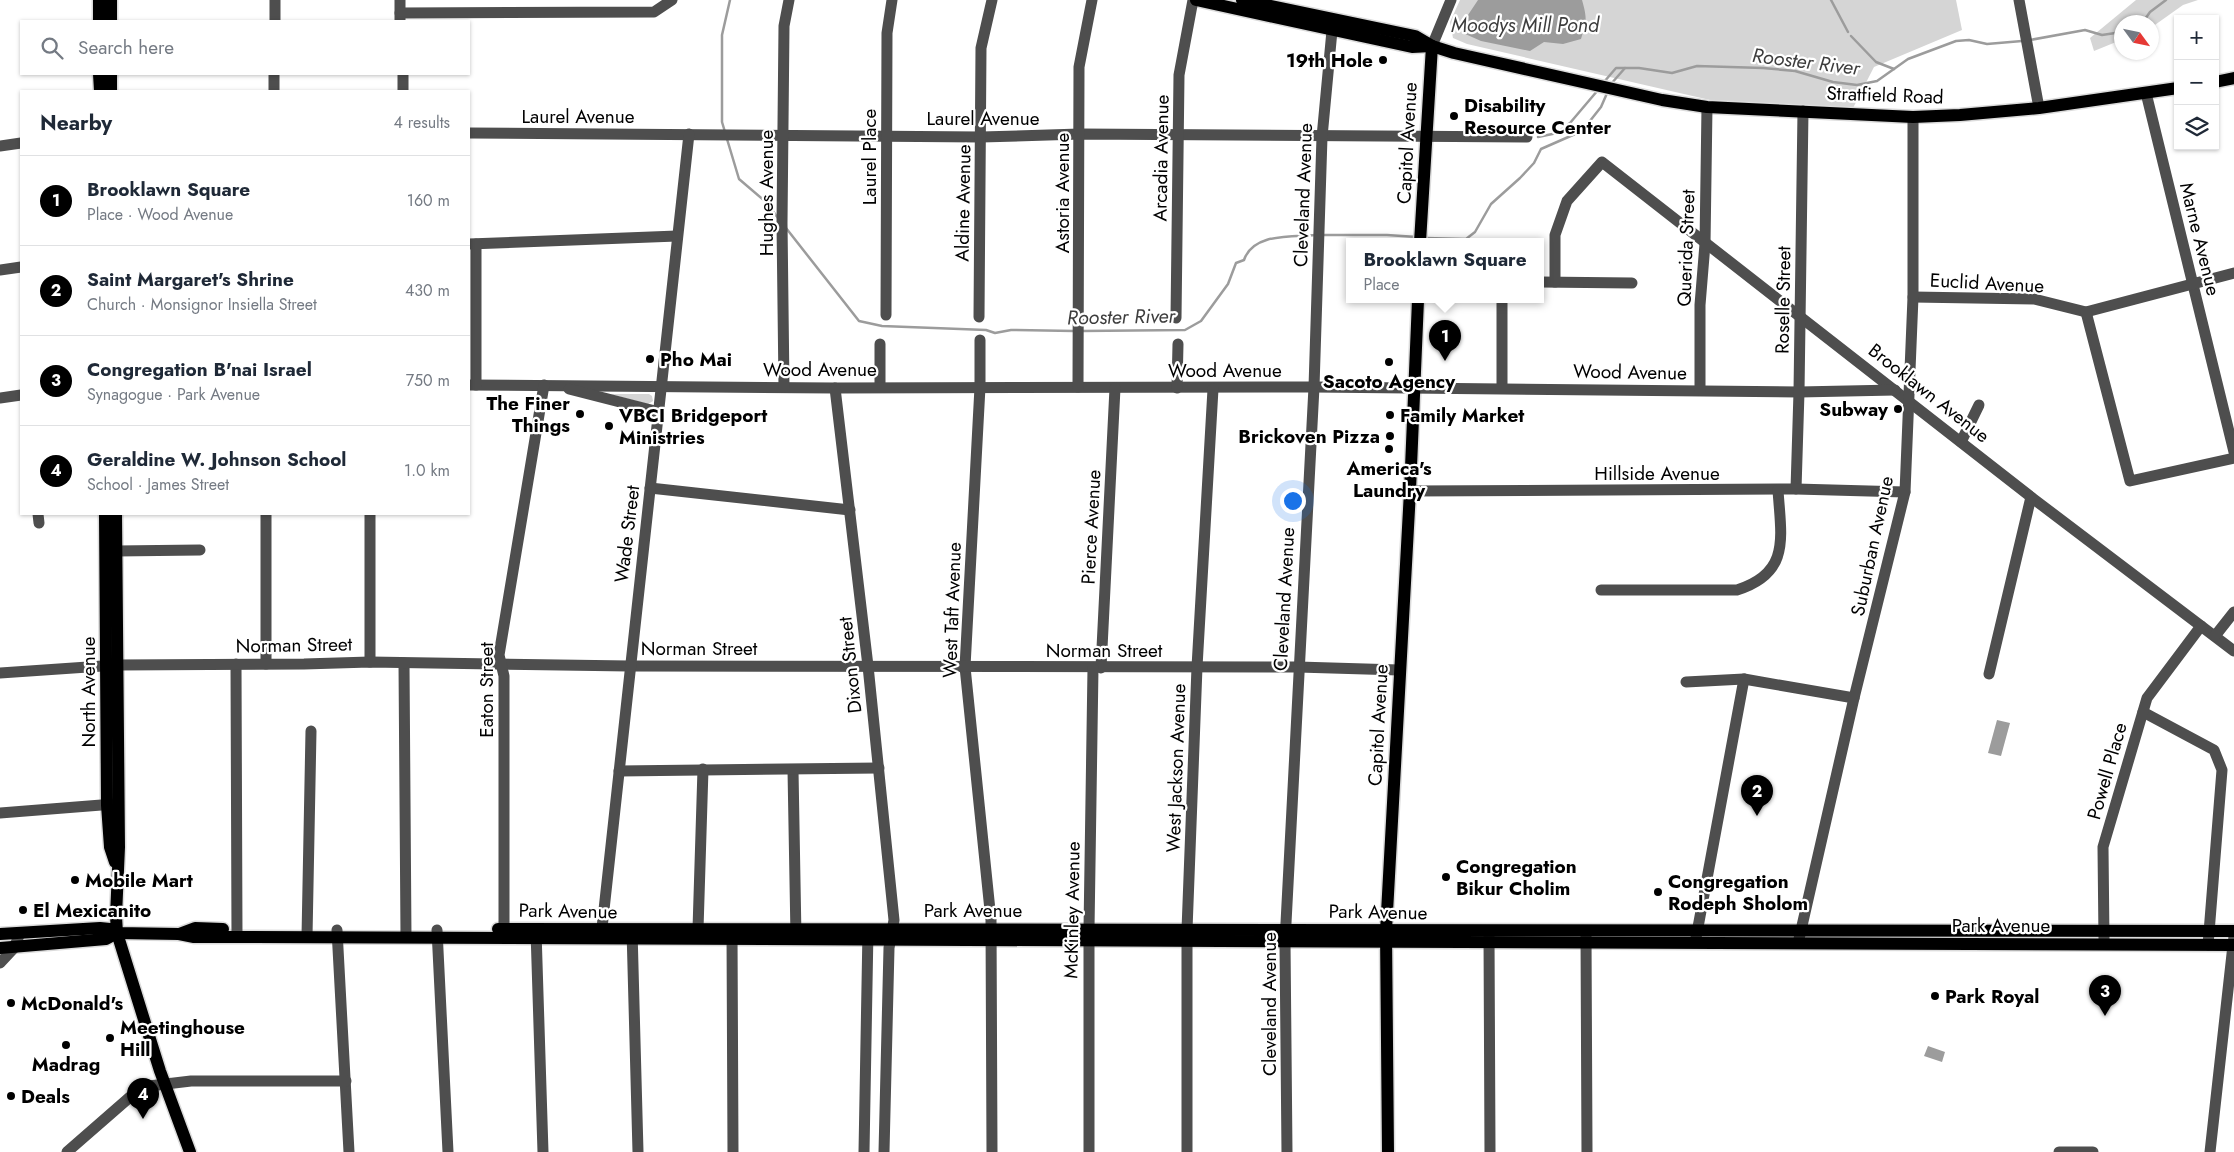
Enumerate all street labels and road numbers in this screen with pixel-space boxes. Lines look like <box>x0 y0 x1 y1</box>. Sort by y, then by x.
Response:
street label: Stratfield Road <box>1826 79 1944 111</box>
street label: Capitol Avenue <box>1390 81 1424 205</box>
street label: Arcadia Avenue <box>1146 94 1176 222</box>
street label: Laurel Avenue <box>522 103 635 130</box>
street label: Laurel Avenue <box>927 105 1040 132</box>
street label: Laurel Place <box>856 109 883 205</box>
street label: Cleveland Avenue <box>1287 122 1319 267</box>
street label: Hughes Avenue <box>753 129 780 256</box>
street label: Astoria Avenue <box>1049 132 1076 253</box>
street label: Aldine Avenue <box>948 144 978 262</box>
street label: Marne Avenue <box>2173 180 2227 299</box>
street label: Querida Street <box>1670 189 1702 307</box>
street label: Roselle Street <box>1769 245 1797 354</box>
street label: Euclid Avenue <box>1929 267 2045 299</box>
street label: Brooklawn Avenue <box>1863 337 1995 449</box>
street label: Wood Avenue <box>763 356 877 383</box>
street label: Wood Avenue <box>1168 357 1282 384</box>
street label: Wood Avenue <box>1573 358 1687 386</box>
street label: Hillside Avenue <box>1594 460 1720 487</box>
street label: Pierce Avenue <box>1075 469 1108 585</box>
street label: Suburban Avenue <box>1844 473 1900 619</box>
street label: Wade Street <box>608 483 646 584</box>
street label: Cleveland Avenue <box>1267 526 1301 672</box>
street label: West Taft Avenue <box>936 541 968 678</box>
street label: Dixon Street <box>831 615 868 715</box>
street label: Norman Street <box>235 630 353 660</box>
street label: Norman Street <box>641 635 758 662</box>
street label: North Avenue <box>75 636 102 748</box>
street label: Norman Street <box>1046 637 1163 664</box>
street label: Eaton Street <box>473 642 500 738</box>
street label: Capitol Avenue <box>1361 663 1395 787</box>
street label: West Jackson Avenue <box>1160 683 1192 853</box>
street label: Powell Place <box>2080 719 2134 823</box>
street label: McKinley Avenue <box>1057 841 1087 979</box>
street label: Park Avenue <box>518 897 618 925</box>
street label: Park Avenue <box>924 897 1023 924</box>
street label: Park Avenue <box>1328 898 1428 926</box>
street label: Park Avenue <box>1952 912 2051 939</box>
street label: Cleveland Avenue <box>1256 932 1283 1076</box>

